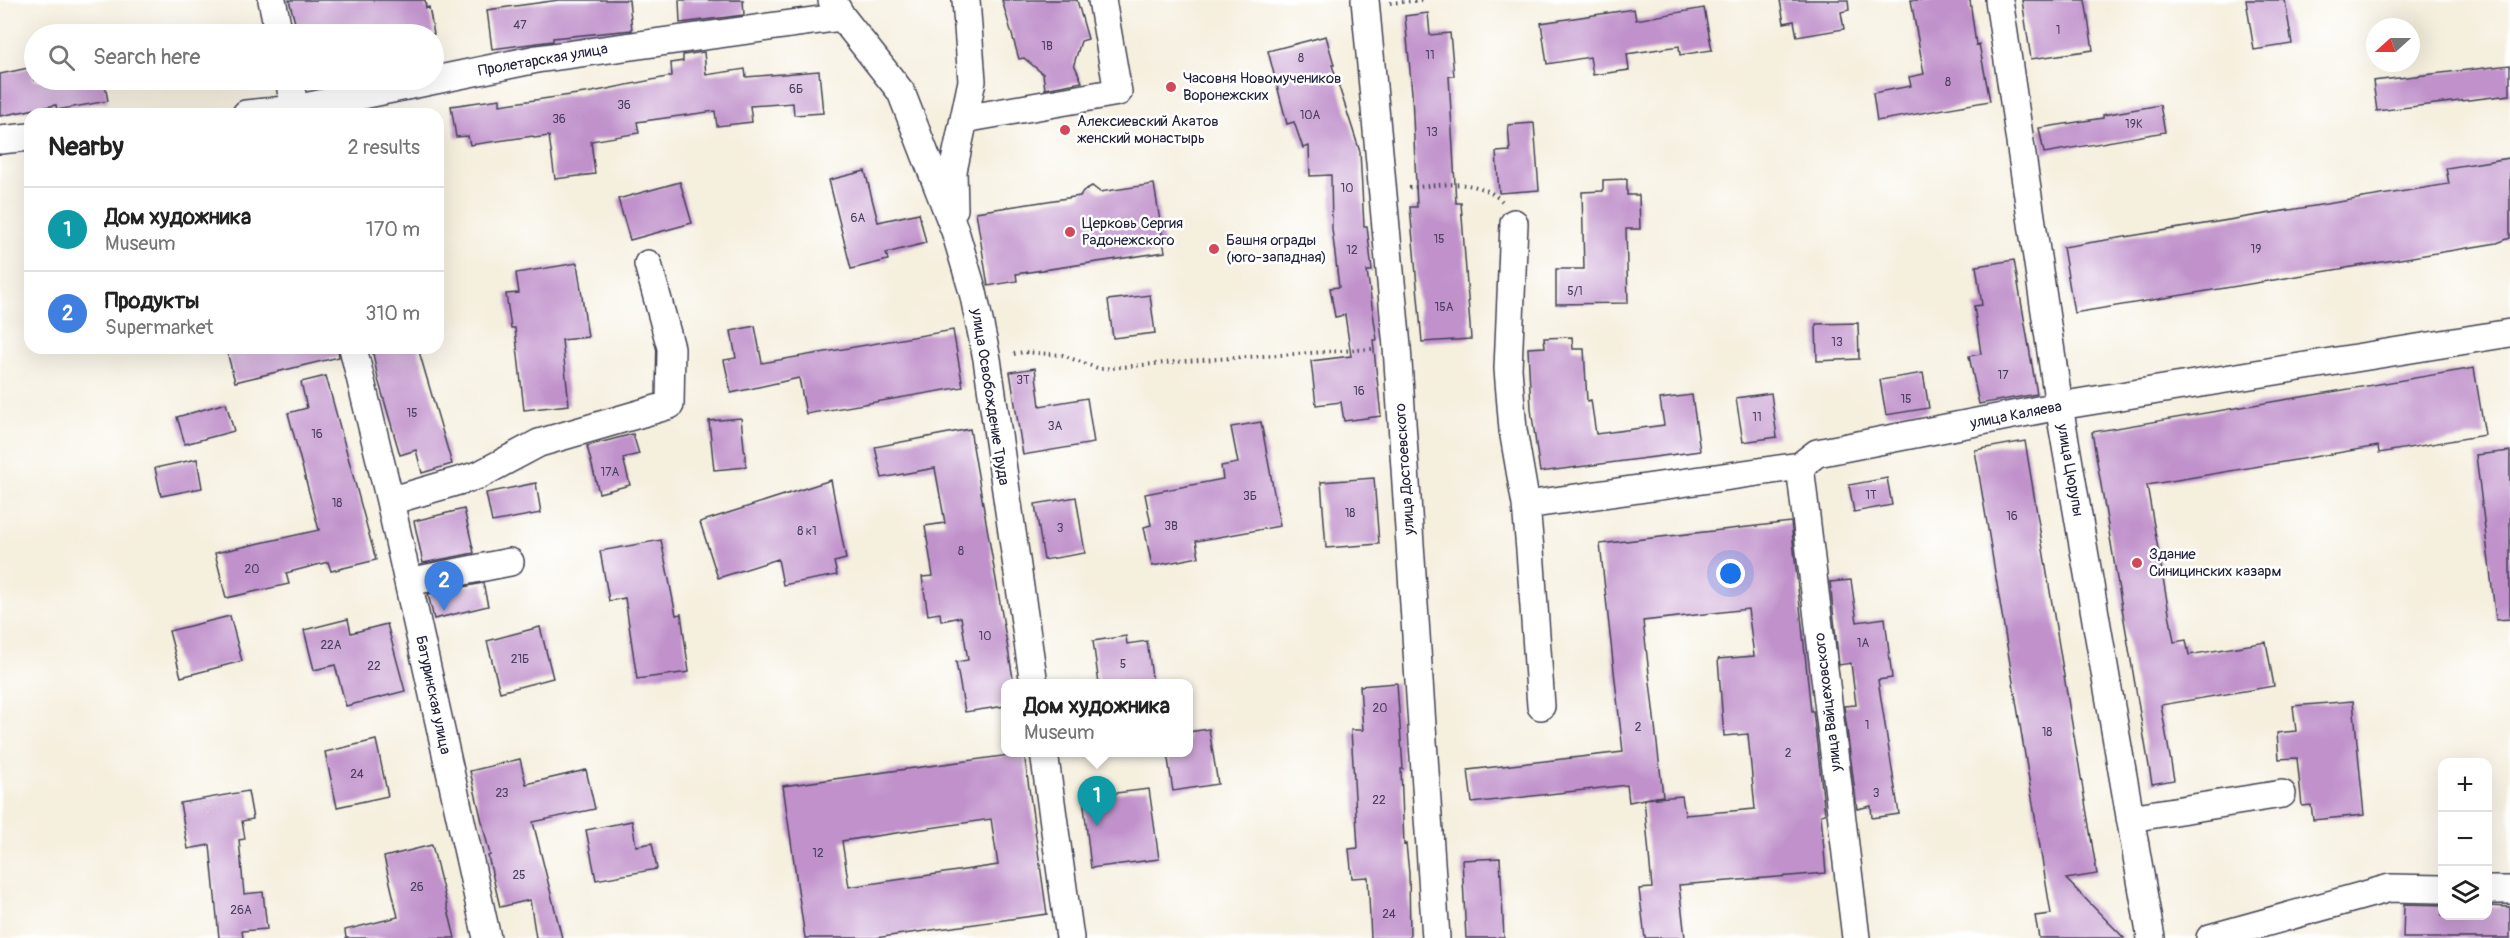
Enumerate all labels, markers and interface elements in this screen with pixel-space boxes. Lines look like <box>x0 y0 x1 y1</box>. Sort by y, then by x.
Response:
house number: 47 <box>513 18 527 33</box>
north arrow <box>2366 18 2420 72</box>
house number: 1 <box>2056 23 2060 38</box>
search box <box>24 24 444 90</box>
street label: Пролетарская улица <box>477 39 609 81</box>
house number: 1В <box>1041 39 1053 54</box>
icon: search <box>45 41 78 74</box>
text: Search here <box>93 43 200 71</box>
house number: 11 <box>1425 48 1435 63</box>
house number: 8 <box>1298 51 1304 66</box>
place label: Часовня Новомучеников Воронежских <box>1183 69 1341 105</box>
house number: 8 <box>1945 75 1951 90</box>
marker: Часовня Новомучеников Воронежских <box>1164 80 1178 94</box>
house number: 6Б <box>789 82 803 97</box>
house number: 36 <box>617 98 631 113</box>
house number: 10А <box>1300 108 1321 123</box>
house number: 36 <box>552 112 566 127</box>
place label: Алексиевский Акатов женский монастырь <box>1077 112 1219 148</box>
house number: 19К <box>2125 117 2143 132</box>
marker: Алексиевский Акатов женский монастырь <box>1058 123 1072 137</box>
house number: 13 <box>1426 125 1438 140</box>
text: Nearby <box>48 131 124 163</box>
text: 2 results <box>348 135 420 160</box>
house number: 10 <box>1341 181 1353 196</box>
text: Дом художника <box>105 203 251 231</box>
house number: 6А <box>851 211 866 226</box>
place label: Церковь Сергия Радонежского <box>1082 214 1183 250</box>
text: 1 <box>64 217 71 242</box>
text: 170 m <box>366 217 420 242</box>
marker: Церковь Сергия Радонежского <box>1063 225 1077 239</box>
text: Museum <box>105 231 175 256</box>
place label: Башня ограды (юго-западная) <box>1226 231 1327 267</box>
house number: 15 <box>1433 232 1445 247</box>
marker: Башня ограды (юго-западная) <box>1207 242 1221 256</box>
house number: 19 <box>2251 242 2261 257</box>
house number: 12 <box>1346 243 1358 258</box>
house number: 5/1 <box>1567 284 1583 299</box>
text: Продукты <box>105 287 200 315</box>
house number: 15А <box>1435 300 1454 315</box>
text: 2 <box>62 301 73 326</box>
text: 310 m <box>365 301 420 326</box>
street label: улица Освобождение Труда <box>967 306 1013 487</box>
text: Supermarket <box>105 315 214 340</box>
house number: 13 <box>1831 335 1843 350</box>
house number: 17 <box>1997 368 2009 383</box>
house number: 3Т <box>1016 373 1030 388</box>
house number: 16 <box>1353 384 1365 399</box>
house number: 15 <box>1900 392 1912 407</box>
street label: улица Каляева <box>1968 397 2063 433</box>
street label: улица Достоевского <box>1391 403 1419 536</box>
house number: 15 <box>406 406 418 421</box>
house number: 11 <box>1752 410 1762 425</box>
house number: 3А <box>1048 419 1062 434</box>
street label: улица Цюрупы <box>2052 421 2087 518</box>
house number: 16 <box>311 427 323 442</box>
house number: 17А <box>601 465 620 480</box>
house number: 1Т <box>1865 488 1877 503</box>
house number: 3Б <box>1243 489 1257 504</box>
house number: 18 <box>332 496 342 511</box>
house number: 18 <box>1345 506 1355 521</box>
house number: 16 <box>2006 509 2018 524</box>
house number: 3В <box>1164 519 1178 534</box>
house number: 3 <box>1057 521 1064 536</box>
house number: 8 к1 <box>797 524 817 539</box>
house number: 8 <box>958 544 964 559</box>
place label: Здание Синицинских казарм <box>2149 545 2281 581</box>
marker: Здание Синицинских казарм <box>2130 556 2144 570</box>
your location <box>1716 559 1745 588</box>
house number: 20 <box>245 562 259 577</box>
pin: 2 <box>424 562 464 611</box>
house number: 10 <box>979 629 991 644</box>
street label: улица Вайцеховского <box>1810 632 1846 773</box>
street label: Батуринская улица <box>411 634 455 756</box>
house number: 1А <box>1857 636 1869 651</box>
house number: 22А <box>320 638 342 653</box>
house number: 21Б <box>511 652 529 667</box>
house number: 5 <box>1120 657 1126 672</box>
house number: 22 <box>367 659 381 674</box>
popup <box>1001 679 1193 757</box>
text: Дом художника <box>1024 692 1170 720</box>
house number: 20 <box>1373 701 1387 716</box>
house number: 1 <box>1865 718 1869 733</box>
text: Museum <box>1024 720 1094 745</box>
house number: 2 <box>1635 720 1642 735</box>
house number: 18 <box>2042 725 2052 740</box>
house number: 2 <box>1785 746 1792 761</box>
map controls <box>2438 758 2492 920</box>
button: + <box>2438 758 2492 812</box>
house number: 24 <box>350 767 364 782</box>
pin: 1 <box>1078 776 1116 826</box>
house number: 23 <box>495 786 509 801</box>
house number: 3 <box>1873 786 1880 801</box>
house number: 22 <box>1372 793 1386 808</box>
button: − <box>2438 812 2492 866</box>
house number: 12 <box>812 846 824 861</box>
button: layers <box>2438 866 2492 920</box>
house number: 25 <box>512 868 526 883</box>
house number: 26 <box>410 880 424 895</box>
house number: 26А <box>230 903 252 918</box>
house number: 24 <box>1382 907 1396 922</box>

